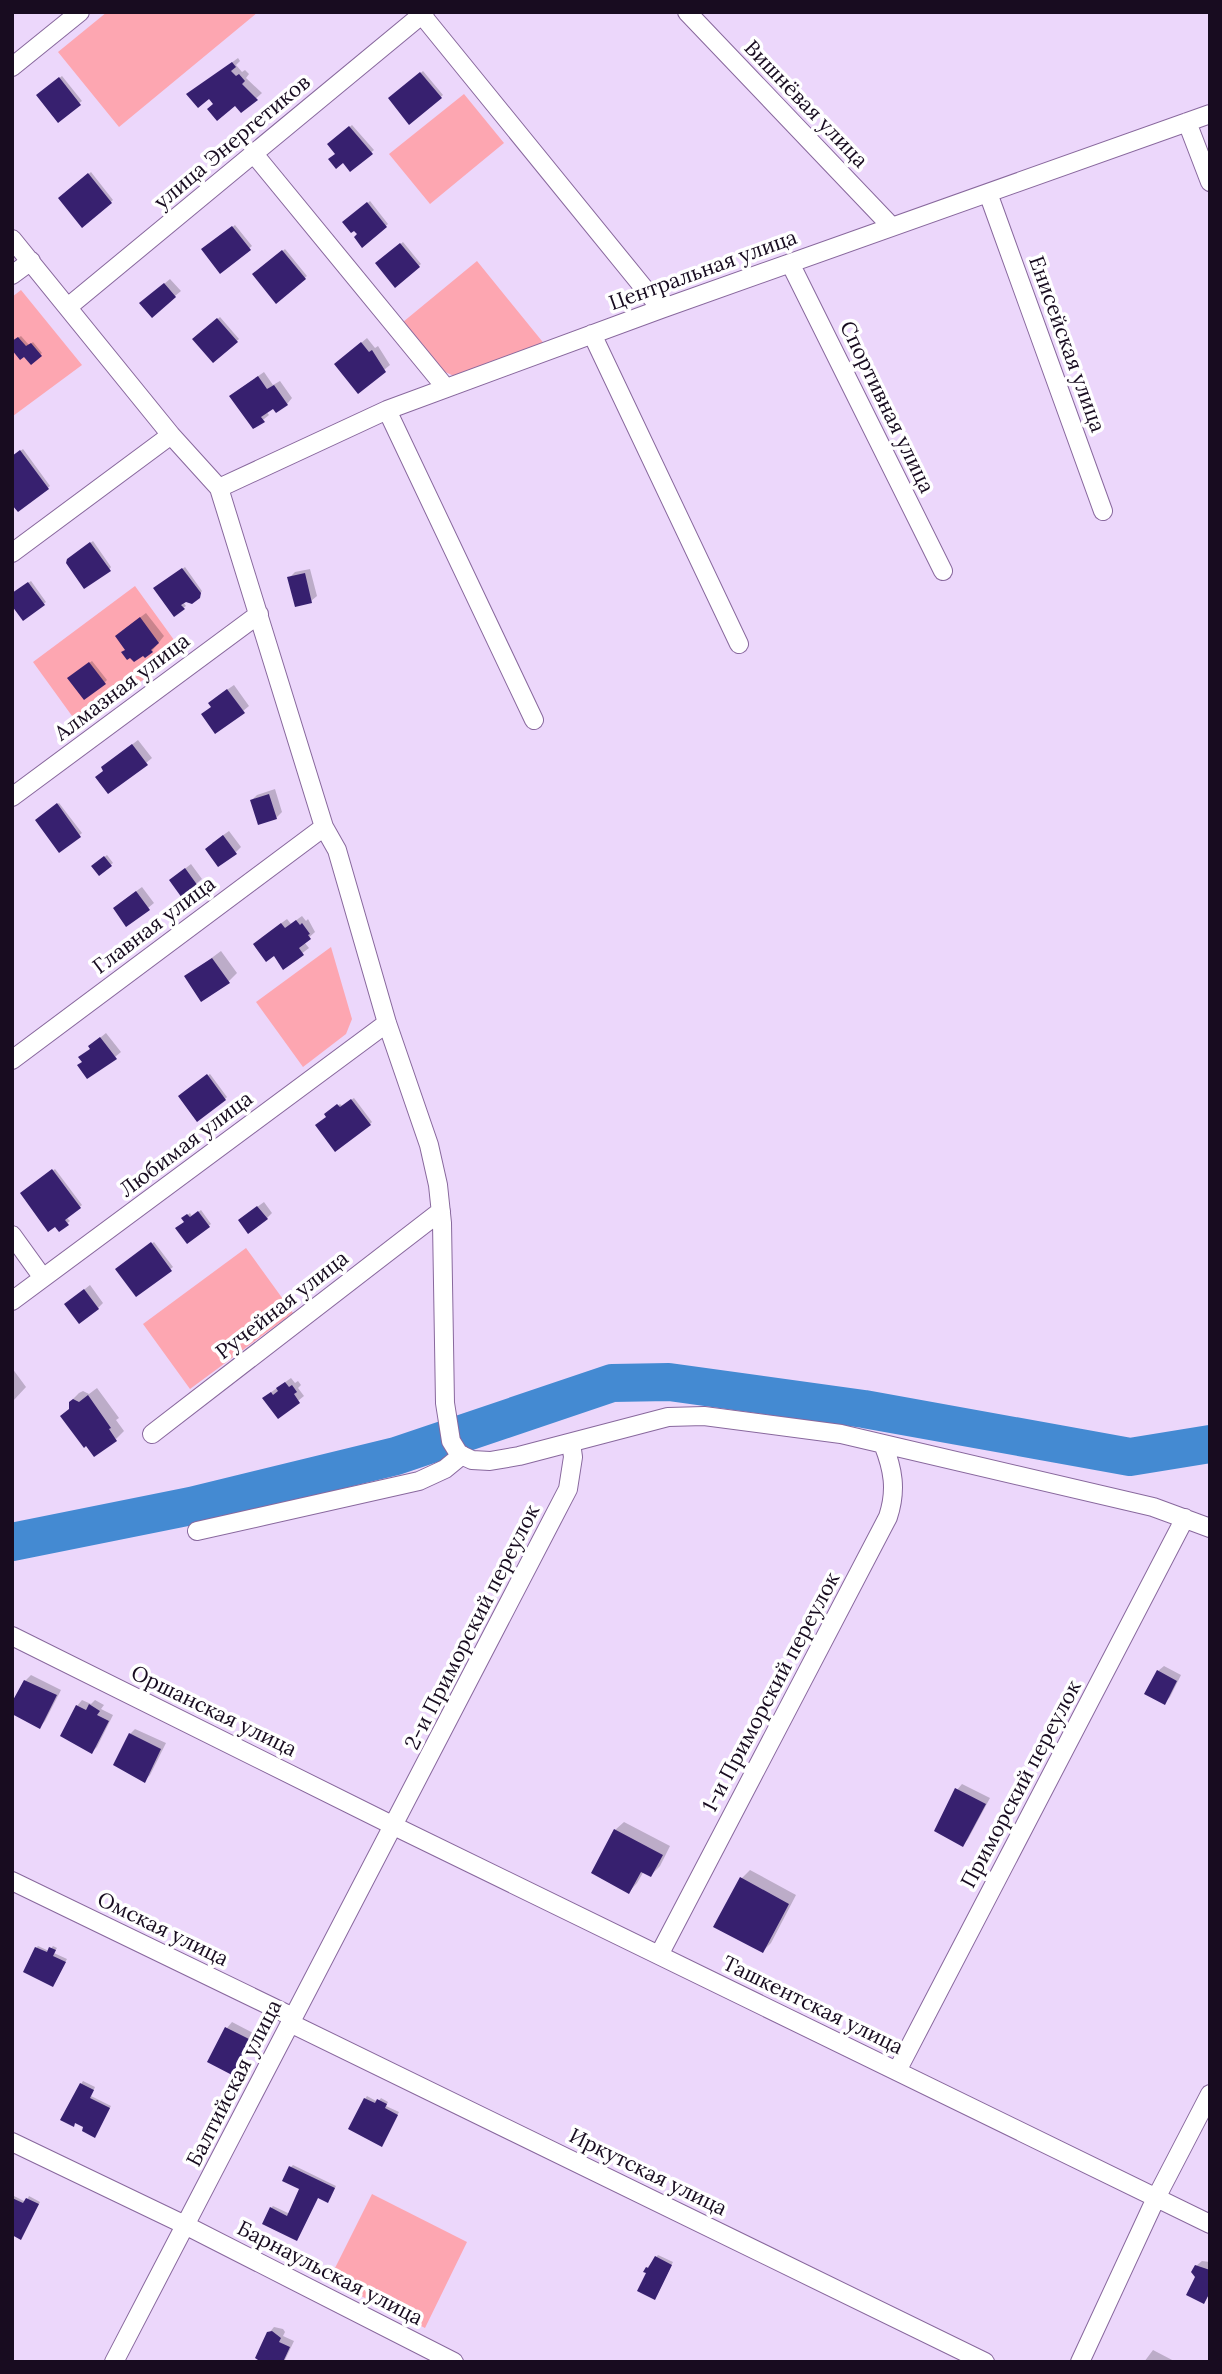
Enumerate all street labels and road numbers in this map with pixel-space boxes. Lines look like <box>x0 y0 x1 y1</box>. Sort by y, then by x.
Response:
street label: Вишнёвая улица <box>739 34 874 173</box>
street label: улица Энергетиков <box>148 68 315 215</box>
street label: Центральная улица <box>605 223 801 316</box>
street label: Енисейская улица <box>1023 252 1112 436</box>
street label: Спортивная улица <box>834 316 941 497</box>
street label: Алмазная улица <box>48 627 195 747</box>
street label: Главная улица <box>87 870 221 980</box>
street label: Любимая улица <box>114 1085 258 1202</box>
street label: Ручейная улица <box>210 1244 354 1365</box>
street label: 2-и Приморский переулок <box>398 1499 546 1754</box>
street label: 1-и Приморский переулок <box>696 1567 846 1816</box>
street label: Оршанская улица <box>127 1659 302 1762</box>
street label: Приморский переулок <box>954 1675 1087 1892</box>
street label: Омская улица <box>93 1885 233 1972</box>
street label: Ташкентская улица <box>718 1949 908 2060</box>
street label: Балтийская улица <box>180 1995 287 2171</box>
street label: Иркутская улица <box>565 2122 732 2222</box>
street label: Барнаульская улица <box>233 2214 428 2331</box>

